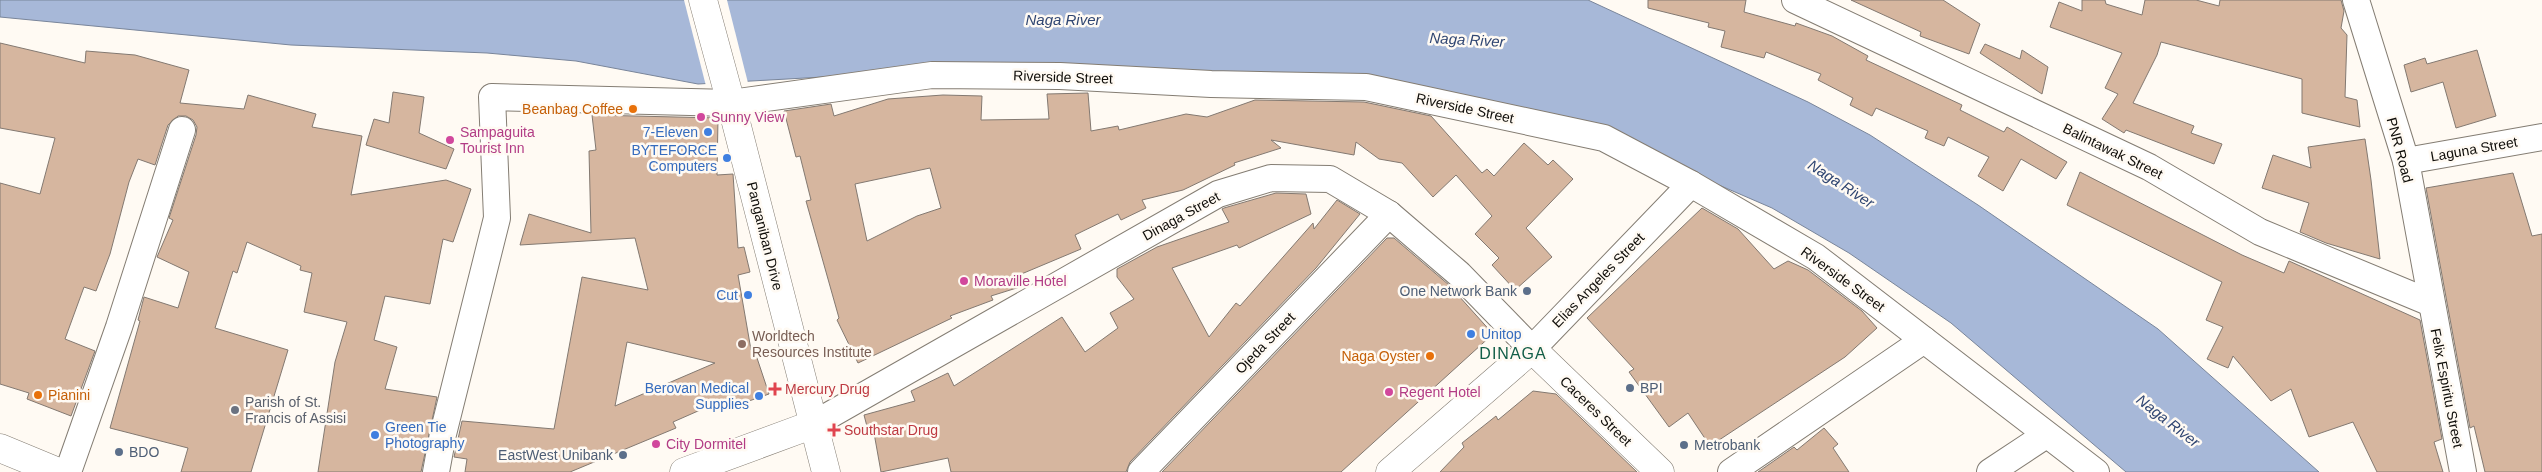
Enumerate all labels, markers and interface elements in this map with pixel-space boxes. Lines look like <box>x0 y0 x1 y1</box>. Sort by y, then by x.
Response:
water label: Naga River <box>1025 11 1102 28</box>
water label: Naga River <box>1429 29 1506 50</box>
street label: Riverside Street <box>1013 67 1113 87</box>
street label: Riverside Street <box>1415 90 1515 126</box>
place label: Beanbag Coffee <box>522 101 623 117</box>
marker: Beanbag Coffee <box>627 103 639 115</box>
place label: Sunny View <box>711 109 786 125</box>
marker: Sunny View <box>695 111 707 123</box>
street label: PNR Road <box>2384 116 2416 184</box>
street label: Balintawak Street <box>2061 120 2166 182</box>
place label: Sampaguita Tourist Inn <box>460 124 535 156</box>
place label: 7-Eleven <box>643 124 698 140</box>
marker: 7-Eleven <box>702 126 714 138</box>
street label: Laguna Street <box>2429 133 2519 165</box>
marker: Sampaguita Tourist Inn <box>444 134 456 146</box>
place label: BYTEFORCE Computers <box>631 142 717 174</box>
marker: BYTEFORCE Computers <box>721 152 733 164</box>
water label: Naga River <box>1805 156 1878 212</box>
street label: Panganiban Drive <box>744 180 786 292</box>
street label: Dinaga Street <box>1140 188 1222 244</box>
street label: Elias Angeles Street <box>1549 229 1647 331</box>
street label: Riverside Street <box>1798 243 1888 315</box>
place label: Moraville Hotel <box>974 273 1067 289</box>
marker: Moraville Hotel <box>958 275 970 287</box>
place label: One Network Bank <box>1400 283 1518 299</box>
marker: One Network Bank <box>1521 285 1533 297</box>
place label: Cut <box>716 287 738 303</box>
marker: Cut <box>742 289 754 301</box>
street label: Ojeda Street <box>1232 309 1298 377</box>
place label: Unitop <box>1481 326 1522 342</box>
street label: Felix Espiritu Street <box>2428 327 2466 449</box>
place label: Worldtech Resources Institute <box>752 328 872 360</box>
marker: Unitop <box>1465 328 1477 340</box>
marker: Worldtech Resources Institute <box>736 338 748 350</box>
district label: DINAGA <box>1479 345 1547 362</box>
place label: Naga Oyster <box>1341 348 1420 364</box>
marker: Naga Oyster <box>1424 350 1436 362</box>
street label: Caceres Street <box>1557 373 1635 449</box>
place label: Berovan Medical Supplies <box>645 380 749 412</box>
place label: BPI <box>1640 380 1663 396</box>
place label: Mercury Drug <box>785 381 870 397</box>
marker: BPI <box>1624 382 1636 394</box>
marker: Mercury Drug <box>769 383 781 395</box>
place label: Regent Hotel <box>1399 384 1481 400</box>
marker: Regent Hotel <box>1383 386 1395 398</box>
place label: Pianini <box>48 387 90 403</box>
marker: Pianini <box>32 389 44 401</box>
marker: Berovan Medical Supplies <box>753 390 765 402</box>
water label: Naga River <box>2134 391 2204 451</box>
place label: Parish of St. Francis of Assisi <box>245 394 346 426</box>
marker: Parish of St. Francis of Assisi <box>229 404 241 416</box>
place label: Green Tie Photography <box>385 419 464 451</box>
place label: Southstar Drug <box>844 422 938 438</box>
marker: Southstar Drug <box>828 424 840 436</box>
marker: Green Tie Photography <box>369 429 381 441</box>
place label: City Dormitel <box>666 436 746 452</box>
place label: Metrobank <box>1694 437 1761 453</box>
marker: City Dormitel <box>650 438 662 450</box>
marker: Metrobank <box>1678 439 1690 451</box>
place label: BDO <box>129 444 159 460</box>
marker: BDO <box>113 446 125 458</box>
place label: EastWest Unibank <box>498 447 614 463</box>
marker: EastWest Unibank <box>617 449 629 461</box>

